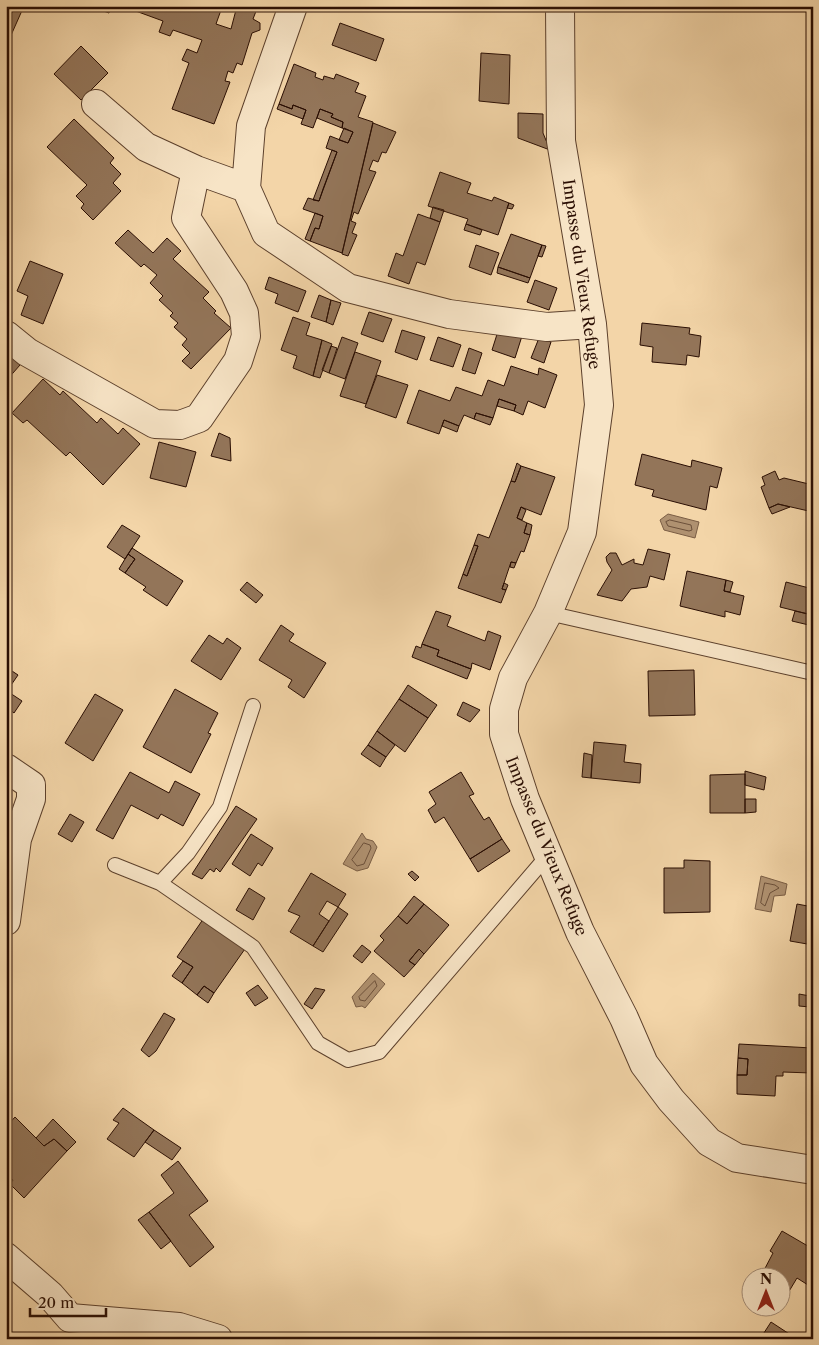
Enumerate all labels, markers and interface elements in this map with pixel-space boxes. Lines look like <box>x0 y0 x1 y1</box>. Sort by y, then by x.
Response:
street label: Impasse du Vieux Refuge <box>559 178 605 370</box>
street label: Impasse du Vieux Refuge <box>502 753 592 939</box>
north arrow <box>742 1268 792 1318</box>
text: N <box>760 1270 772 1288</box>
scale bar <box>30 1285 106 1317</box>
text: 20 m <box>38 1293 74 1312</box>

